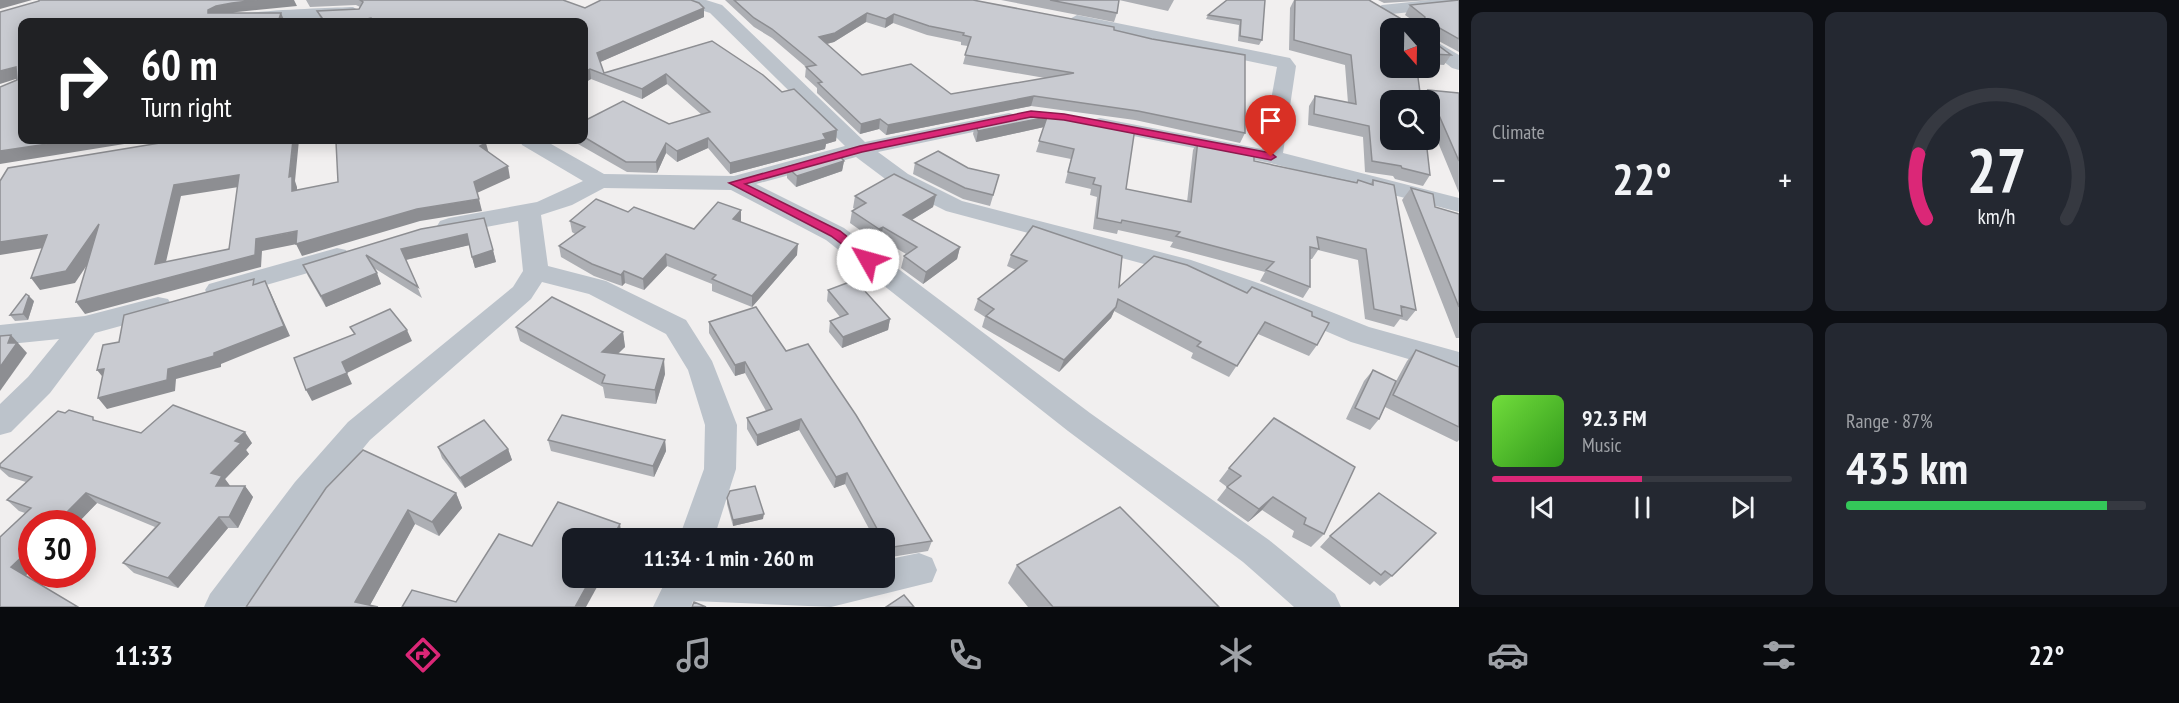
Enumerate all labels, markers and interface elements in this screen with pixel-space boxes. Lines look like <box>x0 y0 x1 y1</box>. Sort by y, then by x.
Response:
north arrow <box>1380 18 1440 78</box>
map controls <box>1380 18 1440 150</box>
text: 60 m <box>141 37 218 92</box>
icon: right <box>42 42 120 120</box>
text: Turn right <box>141 90 232 124</box>
button: search <box>1380 90 1440 150</box>
pin <box>1245 95 1296 157</box>
icon: arrive <box>1254 104 1287 137</box>
text: Climate <box>1492 119 1545 145</box>
text: 27 <box>1966 129 2026 210</box>
text: 22° <box>1612 149 1672 207</box>
text: − <box>1492 158 1506 201</box>
text: + <box>1778 158 1792 201</box>
text: km/h <box>1977 202 2015 230</box>
position arrow <box>836 228 900 292</box>
text: 92.3 FM <box>1582 404 1647 432</box>
text: Range · 87% <box>1846 408 1933 434</box>
text: Music <box>1582 432 1622 458</box>
text: 435 km <box>1846 438 1968 496</box>
icon: previous <box>1526 491 1559 524</box>
icon: pause <box>1626 491 1659 524</box>
icon: next <box>1726 491 1759 524</box>
speed limit sign: 30 <box>18 510 96 588</box>
text: 11:34 · 1 min · 260 m <box>643 544 814 572</box>
icon: directions <box>402 634 444 676</box>
icon: music <box>673 634 715 676</box>
icon: phone <box>944 634 986 676</box>
icon: climate <box>1215 634 1257 676</box>
icon: car <box>1487 634 1529 676</box>
icon: filters <box>1758 634 1800 676</box>
text: 11:33 <box>115 638 173 672</box>
text: 22° <box>2029 638 2064 672</box>

